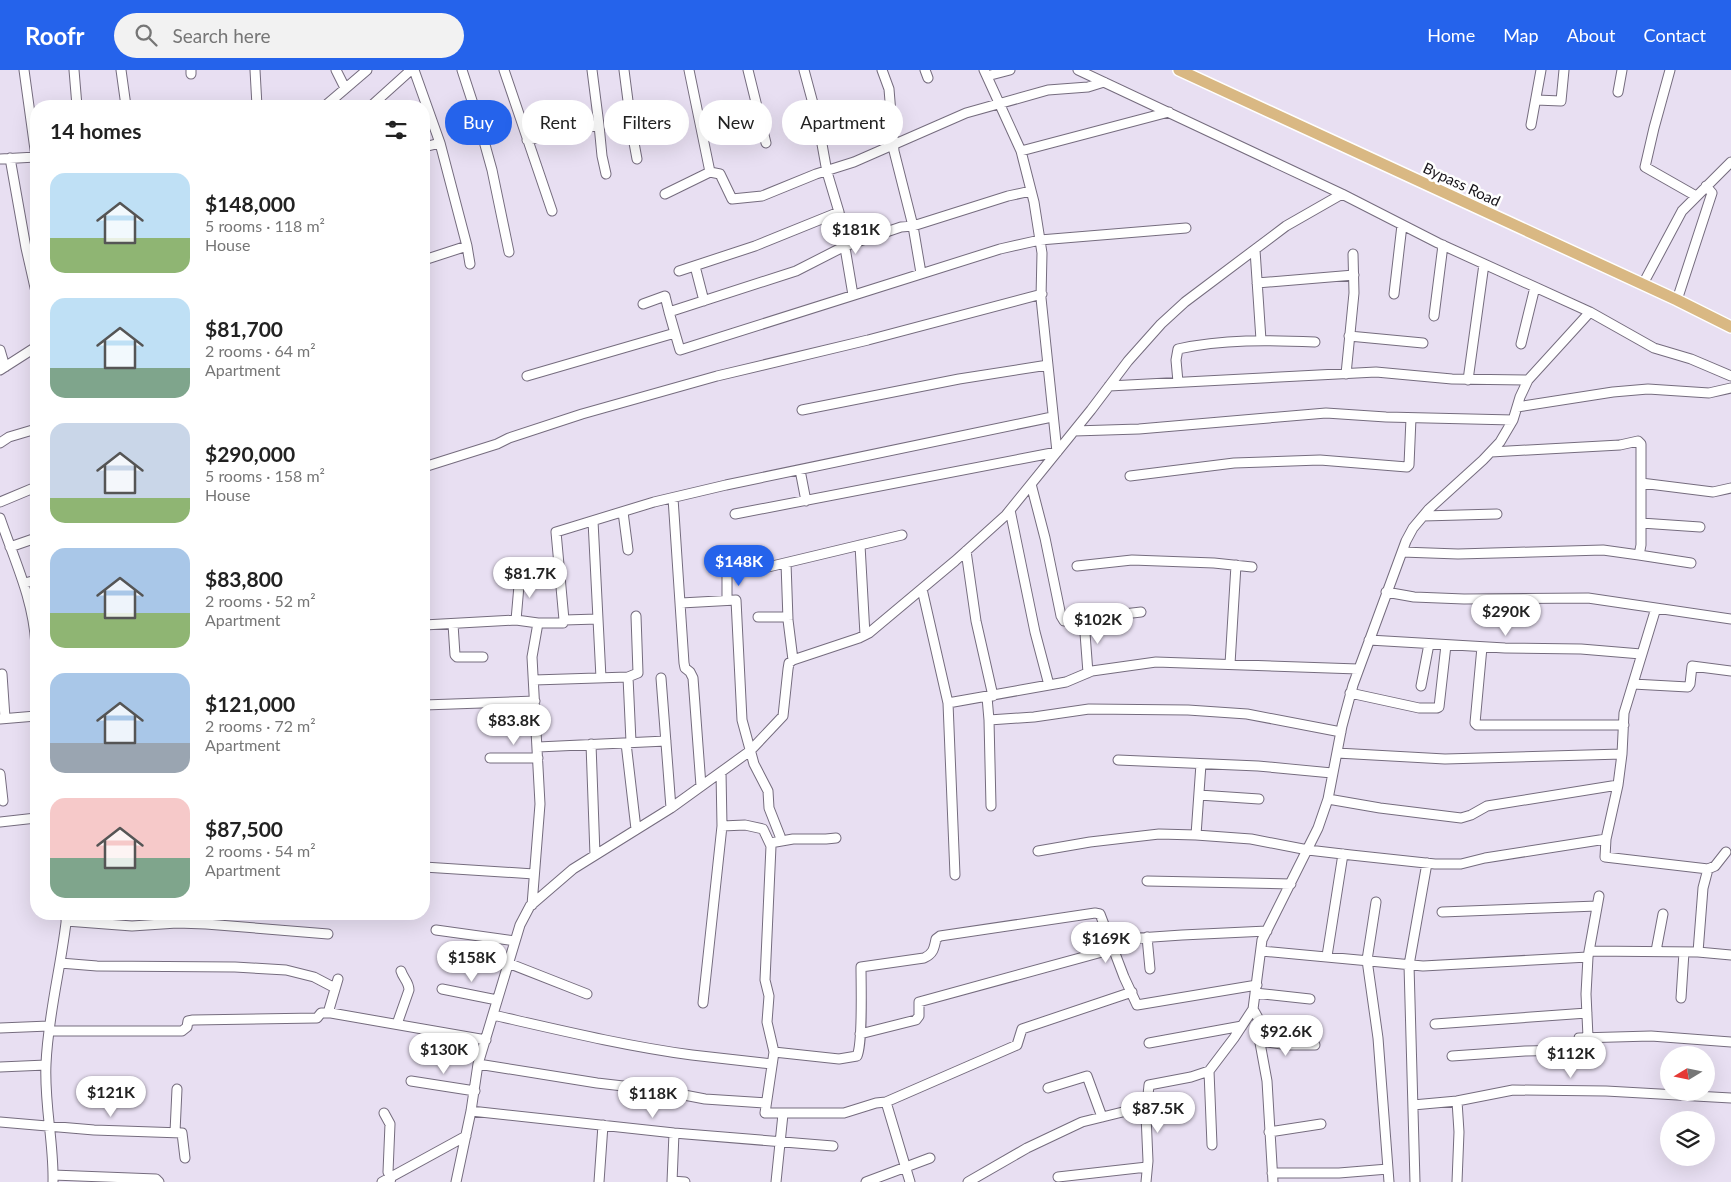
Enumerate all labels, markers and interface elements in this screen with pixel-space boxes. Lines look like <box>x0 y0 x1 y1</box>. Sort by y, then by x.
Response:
search box <box>114 13 464 58</box>
text: Roofr <box>25 21 84 50</box>
icon: search <box>132 21 160 49</box>
text: Search here <box>172 24 270 47</box>
text: Home <box>1427 24 1475 46</box>
text: Map <box>1503 24 1539 46</box>
text: About <box>1567 24 1616 46</box>
text: Contact <box>1644 24 1706 46</box>
chip: Buy <box>445 100 512 145</box>
chip: Rent <box>522 100 594 145</box>
chip: Filters <box>604 100 689 145</box>
chip: New <box>699 100 772 145</box>
chip: Apartment <box>782 100 903 145</box>
icon: filters <box>382 116 410 144</box>
text: 14 homes <box>50 118 141 143</box>
street label: Bypass Road <box>1420 158 1504 210</box>
text: $148,000 <box>205 191 295 216</box>
icon: home <box>90 193 150 253</box>
pin: $181K <box>821 212 891 255</box>
text: 5 rooms · 118 m² <box>205 216 325 235</box>
text: $181K <box>832 219 880 238</box>
text: House <box>205 235 250 254</box>
text: $81,700 <box>205 316 283 341</box>
icon: home <box>90 318 150 378</box>
text: 2 rooms · 64 m² <box>205 341 316 360</box>
text: Apartment <box>205 360 280 379</box>
text: $290,000 <box>205 441 295 466</box>
icon: home <box>90 443 150 503</box>
text: 5 rooms · 158 m² <box>205 466 325 485</box>
text: House <box>205 485 250 504</box>
pin: $148K <box>704 544 774 587</box>
text: $148K <box>715 551 763 570</box>
pin: $81.7K <box>489 556 571 599</box>
text: $81.7K <box>504 563 556 582</box>
text: $83,800 <box>205 566 283 591</box>
icon: home <box>90 568 150 628</box>
text: 2 rooms · 52 m² <box>205 591 316 610</box>
pin: $290K <box>1471 594 1541 637</box>
text: $290K <box>1482 601 1530 620</box>
pin: $102K <box>1063 602 1133 645</box>
text: $102K <box>1074 609 1122 628</box>
text: Apartment <box>205 610 280 629</box>
text: $121,000 <box>205 691 295 716</box>
icon: home <box>90 693 150 753</box>
pin: $83.8K <box>473 704 555 746</box>
text: $83.8K <box>488 710 540 729</box>
text: 2 rooms · 72 m² <box>205 716 316 735</box>
text: Apartment <box>205 735 280 754</box>
text: $87,500 <box>205 816 283 841</box>
icon: home <box>90 818 150 878</box>
text: 2 rooms · 54 m² <box>205 841 316 860</box>
text: Apartment <box>205 860 280 879</box>
pin: $169K <box>1071 922 1141 964</box>
text: $169K <box>1082 928 1130 947</box>
pin: $158K <box>437 940 507 983</box>
text: $158K <box>448 947 496 966</box>
pin: $92.6K <box>1245 1014 1327 1057</box>
text: $92.6K <box>1260 1021 1312 1040</box>
pin: $130K <box>409 1032 479 1075</box>
pin: $112K <box>1536 1036 1606 1079</box>
text: $130K <box>420 1039 468 1058</box>
text: $112K <box>1547 1043 1595 1062</box>
north arrow <box>1660 1046 1715 1101</box>
map controls <box>1660 1046 1715 1166</box>
pin: $121K <box>76 1076 146 1118</box>
pin: $118K <box>618 1076 688 1119</box>
text: $121K <box>87 1082 135 1101</box>
text: $118K <box>629 1083 677 1102</box>
pin: $87.5K <box>1117 1092 1199 1134</box>
text: $87.5K <box>1132 1098 1184 1117</box>
button: layers <box>1660 1111 1715 1166</box>

